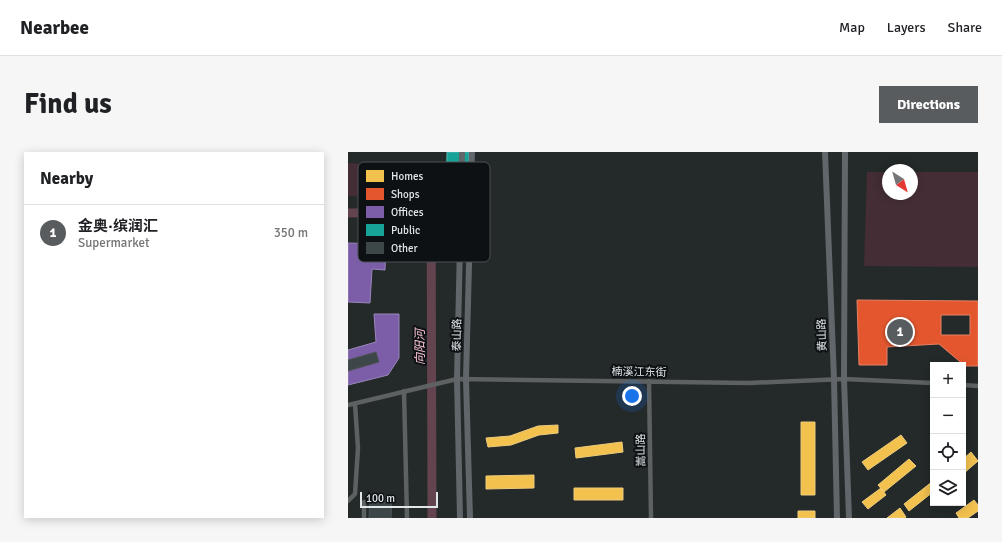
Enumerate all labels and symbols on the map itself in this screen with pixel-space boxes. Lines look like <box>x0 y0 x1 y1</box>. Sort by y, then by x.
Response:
legend <box>358 162 490 262</box>
north arrow <box>882 164 918 200</box>
text: Homes <box>391 170 423 183</box>
text: Shops <box>391 188 420 201</box>
text: Offices <box>391 206 424 219</box>
text: Public <box>391 224 420 237</box>
text: Other <box>391 242 418 255</box>
pin: 1 <box>887 317 913 347</box>
street label: 泰山路 <box>450 318 464 352</box>
street label: 黄山路 <box>815 318 829 352</box>
water label: 向阳河 <box>413 327 428 365</box>
street label: 楠溪江东街 <box>611 365 667 379</box>
your location <box>622 386 642 406</box>
street label: 嵩山路 <box>634 433 648 467</box>
scale bar <box>360 490 438 509</box>

